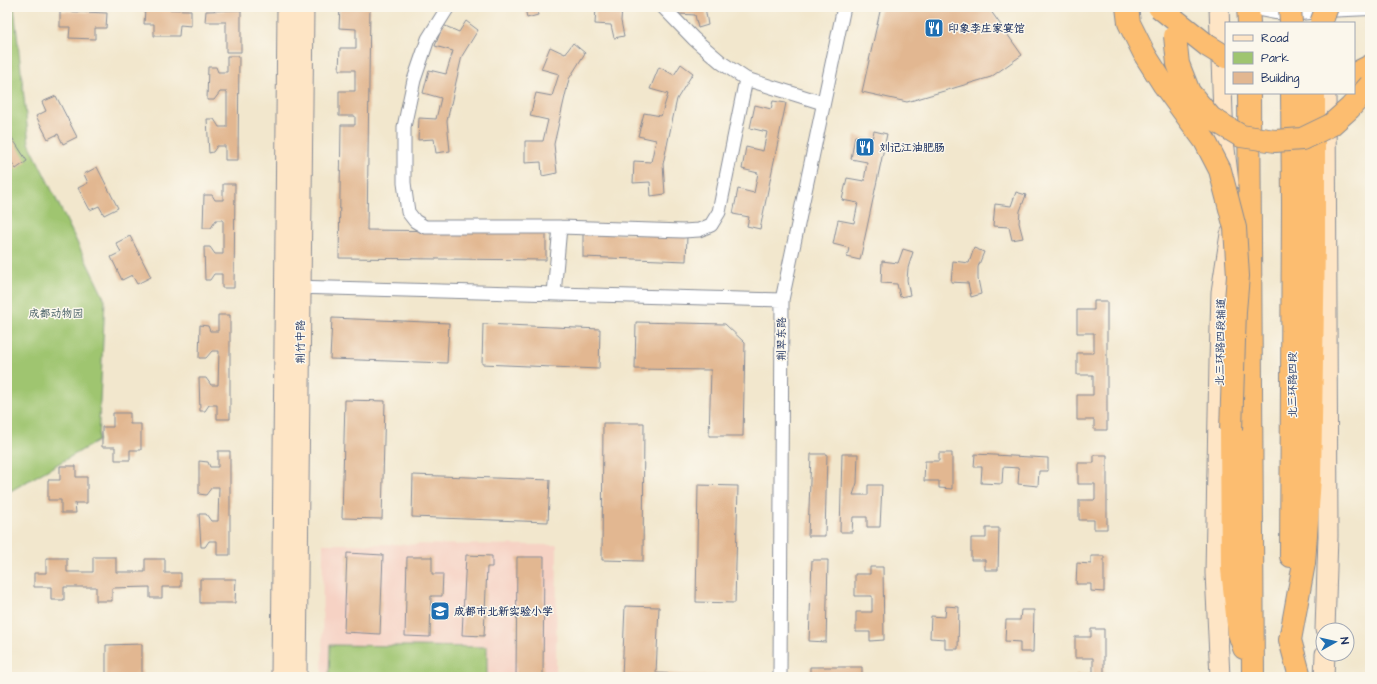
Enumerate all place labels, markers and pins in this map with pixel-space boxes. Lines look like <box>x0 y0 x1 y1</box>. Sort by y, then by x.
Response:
restaurant icon: 印象李庄家宴馆 <box>923 17 945 39</box>
place label: 印象李庄家宴馆 <box>948 21 1025 36</box>
restaurant icon: 刘记江油肥肠 <box>854 136 876 158</box>
place label: 刘记江油肥肠 <box>879 140 945 155</box>
school or university icon: 成都市北新实验小学 <box>429 600 451 622</box>
place label: 成都市北新实验小学 <box>454 604 553 619</box>

